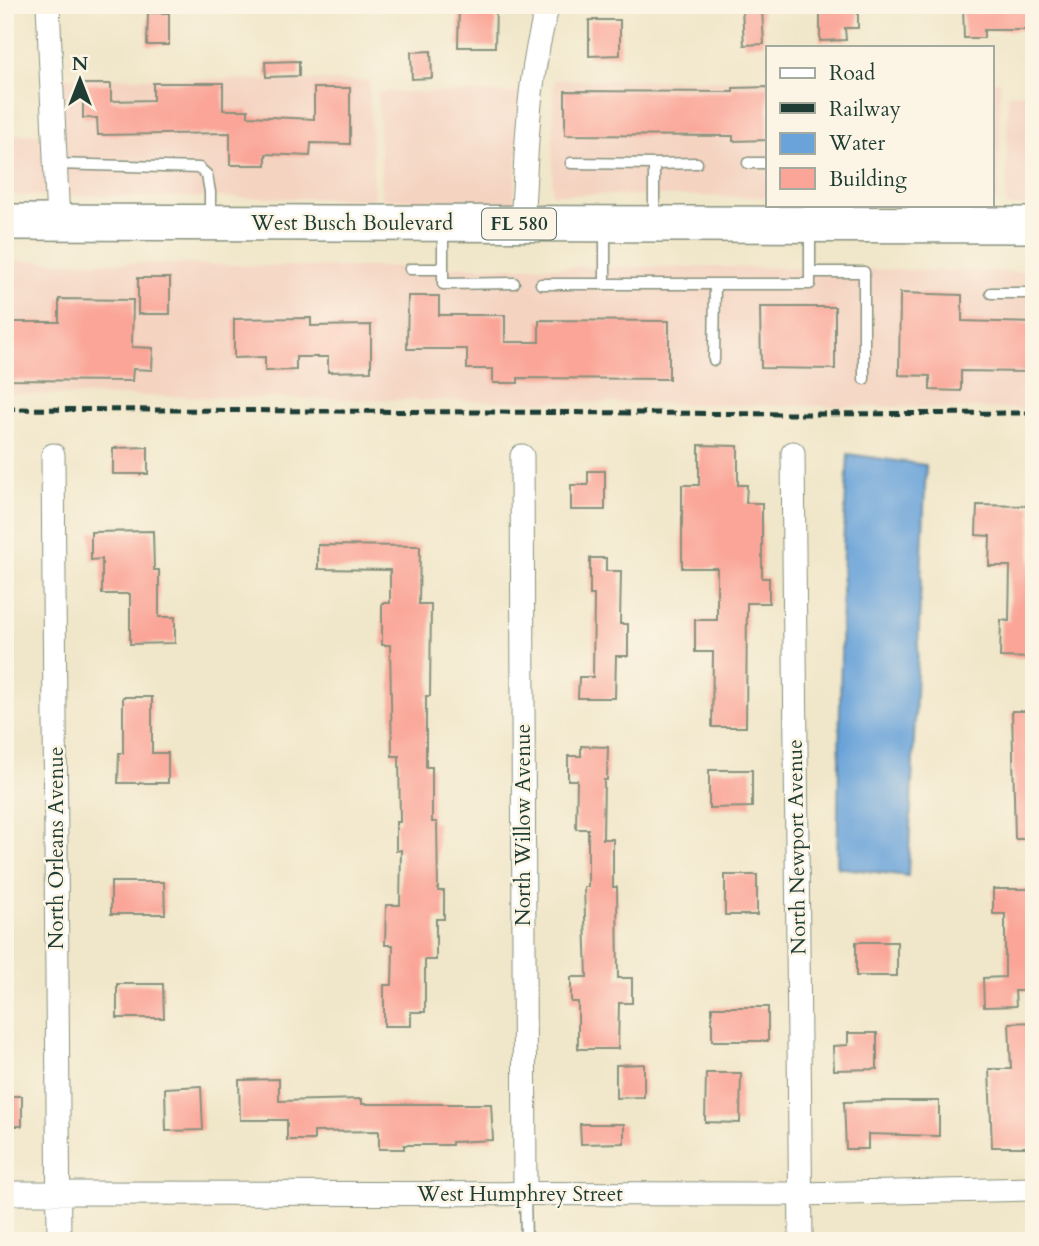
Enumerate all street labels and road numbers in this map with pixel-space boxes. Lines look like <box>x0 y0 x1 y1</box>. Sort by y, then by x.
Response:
road number: FL 580 <box>482 208 556 240</box>
street label: West Busch Boulevard <box>250 209 453 238</box>
street label: North Willow Avenue <box>509 724 538 926</box>
street label: North Newport Avenue <box>781 739 813 955</box>
street label: North Orleans Avenue <box>42 746 71 950</box>
street label: West Humphrey Street <box>416 1180 623 1209</box>

